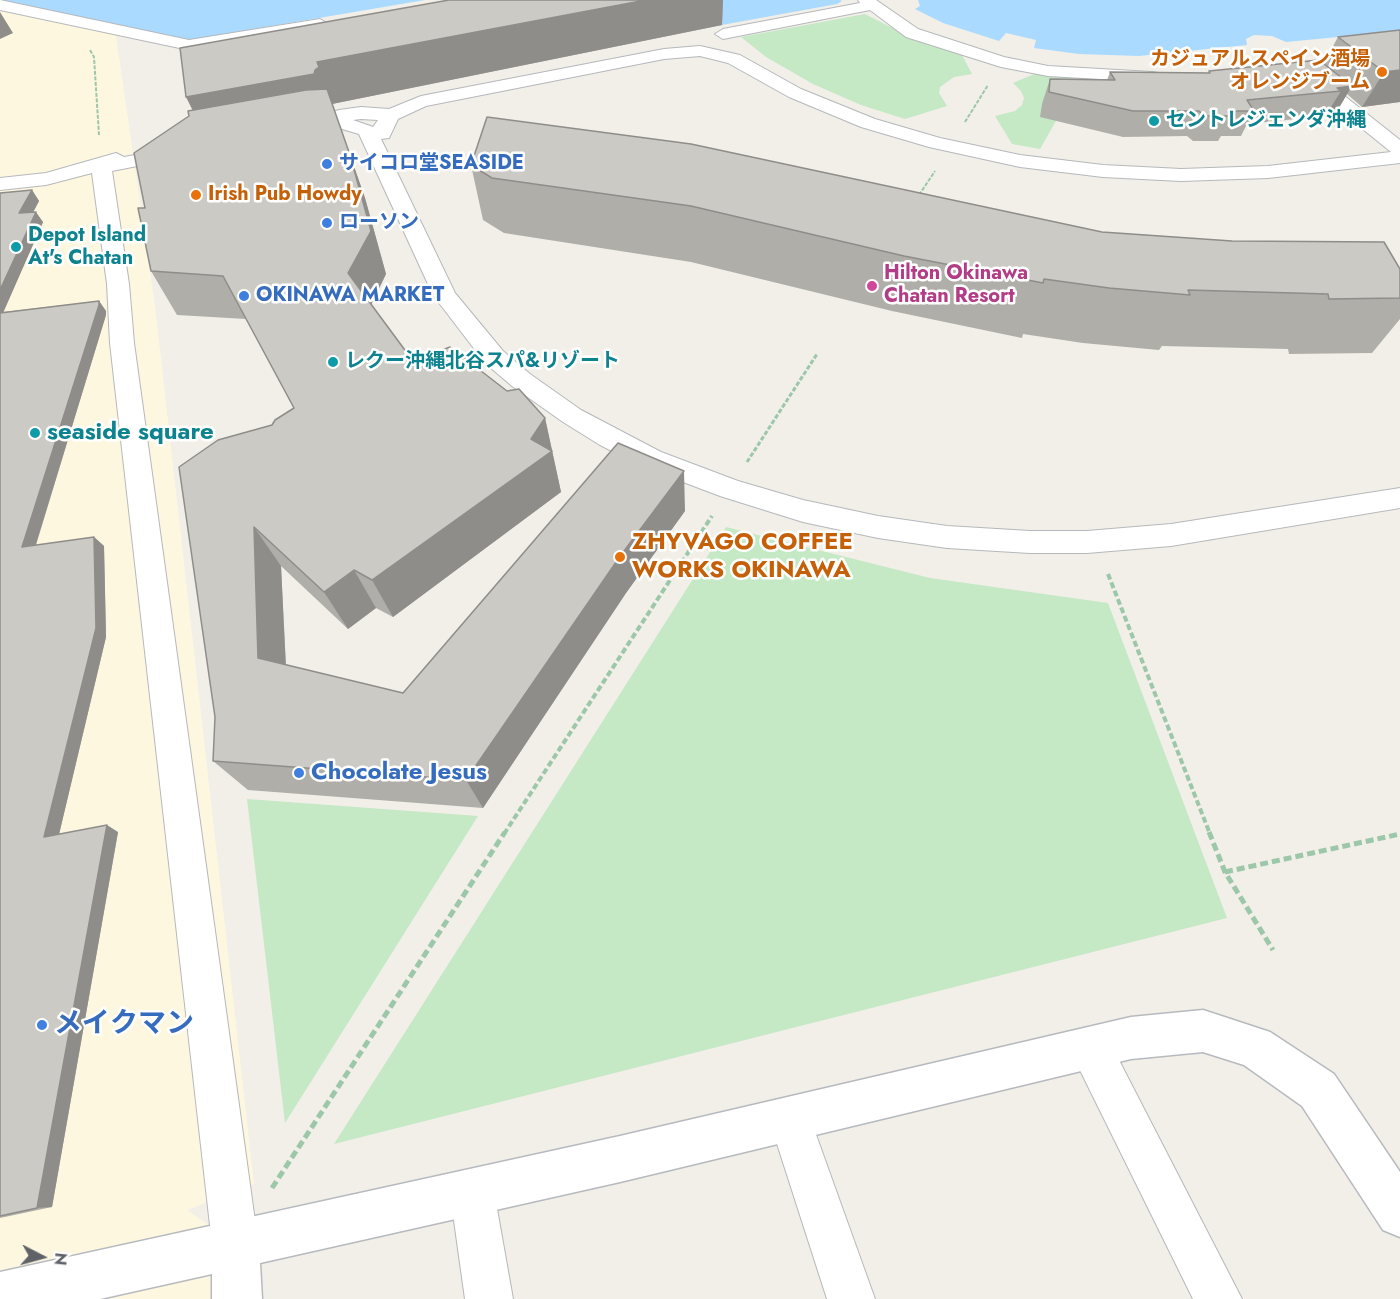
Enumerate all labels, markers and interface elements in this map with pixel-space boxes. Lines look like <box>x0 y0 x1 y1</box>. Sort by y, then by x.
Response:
place label: カジュアルスペイン酒場 オレンジブーム <box>1150 48 1370 95</box>
marker: カジュアルスペイン酒場 オレンジブーム <box>1375 65 1389 79</box>
place label: セントレジェンダ沖縄 <box>1166 109 1366 133</box>
marker: セントレジェンダ沖縄 <box>1147 114 1161 128</box>
place label: サイコロ堂SEASIDE <box>339 152 524 176</box>
marker: サイコロ堂SEASIDE <box>320 157 334 171</box>
place label: Irish Pub Howdy <box>208 183 362 207</box>
marker: Irish Pub Howdy <box>189 188 203 202</box>
place label: ローソン <box>339 211 419 235</box>
marker: ローソン <box>320 216 334 230</box>
place label: Depot Island At's Chatan <box>28 224 146 271</box>
marker: Depot Island At's Chatan <box>9 240 23 254</box>
place label: Hilton Okinawa Chatan Resort <box>884 262 1028 309</box>
marker: Hilton Okinawa Chatan Resort <box>865 279 879 293</box>
place label: OKINAWA MARKET <box>256 284 444 308</box>
marker: OKINAWA MARKET <box>237 289 251 303</box>
place label: レクー沖縄北谷スパ&リゾート <box>345 350 620 374</box>
marker: レクー沖縄北谷スパ&リゾート <box>326 355 340 369</box>
place label: seaside square <box>47 419 214 447</box>
marker: seaside square <box>28 426 42 440</box>
place label: ZHYVAGO COFFEE WORKS OKINAWA <box>632 529 853 585</box>
marker: ZHYVAGO COFFEE WORKS OKINAWA <box>613 550 627 564</box>
place label: Chocolate Jesus <box>311 759 487 787</box>
marker: Chocolate Jesus <box>292 766 306 780</box>
place label: メイクマン <box>54 1008 194 1042</box>
marker: メイクマン <box>35 1018 49 1032</box>
north arrow <box>12 1227 72 1287</box>
text: N <box>48 1251 73 1266</box>

